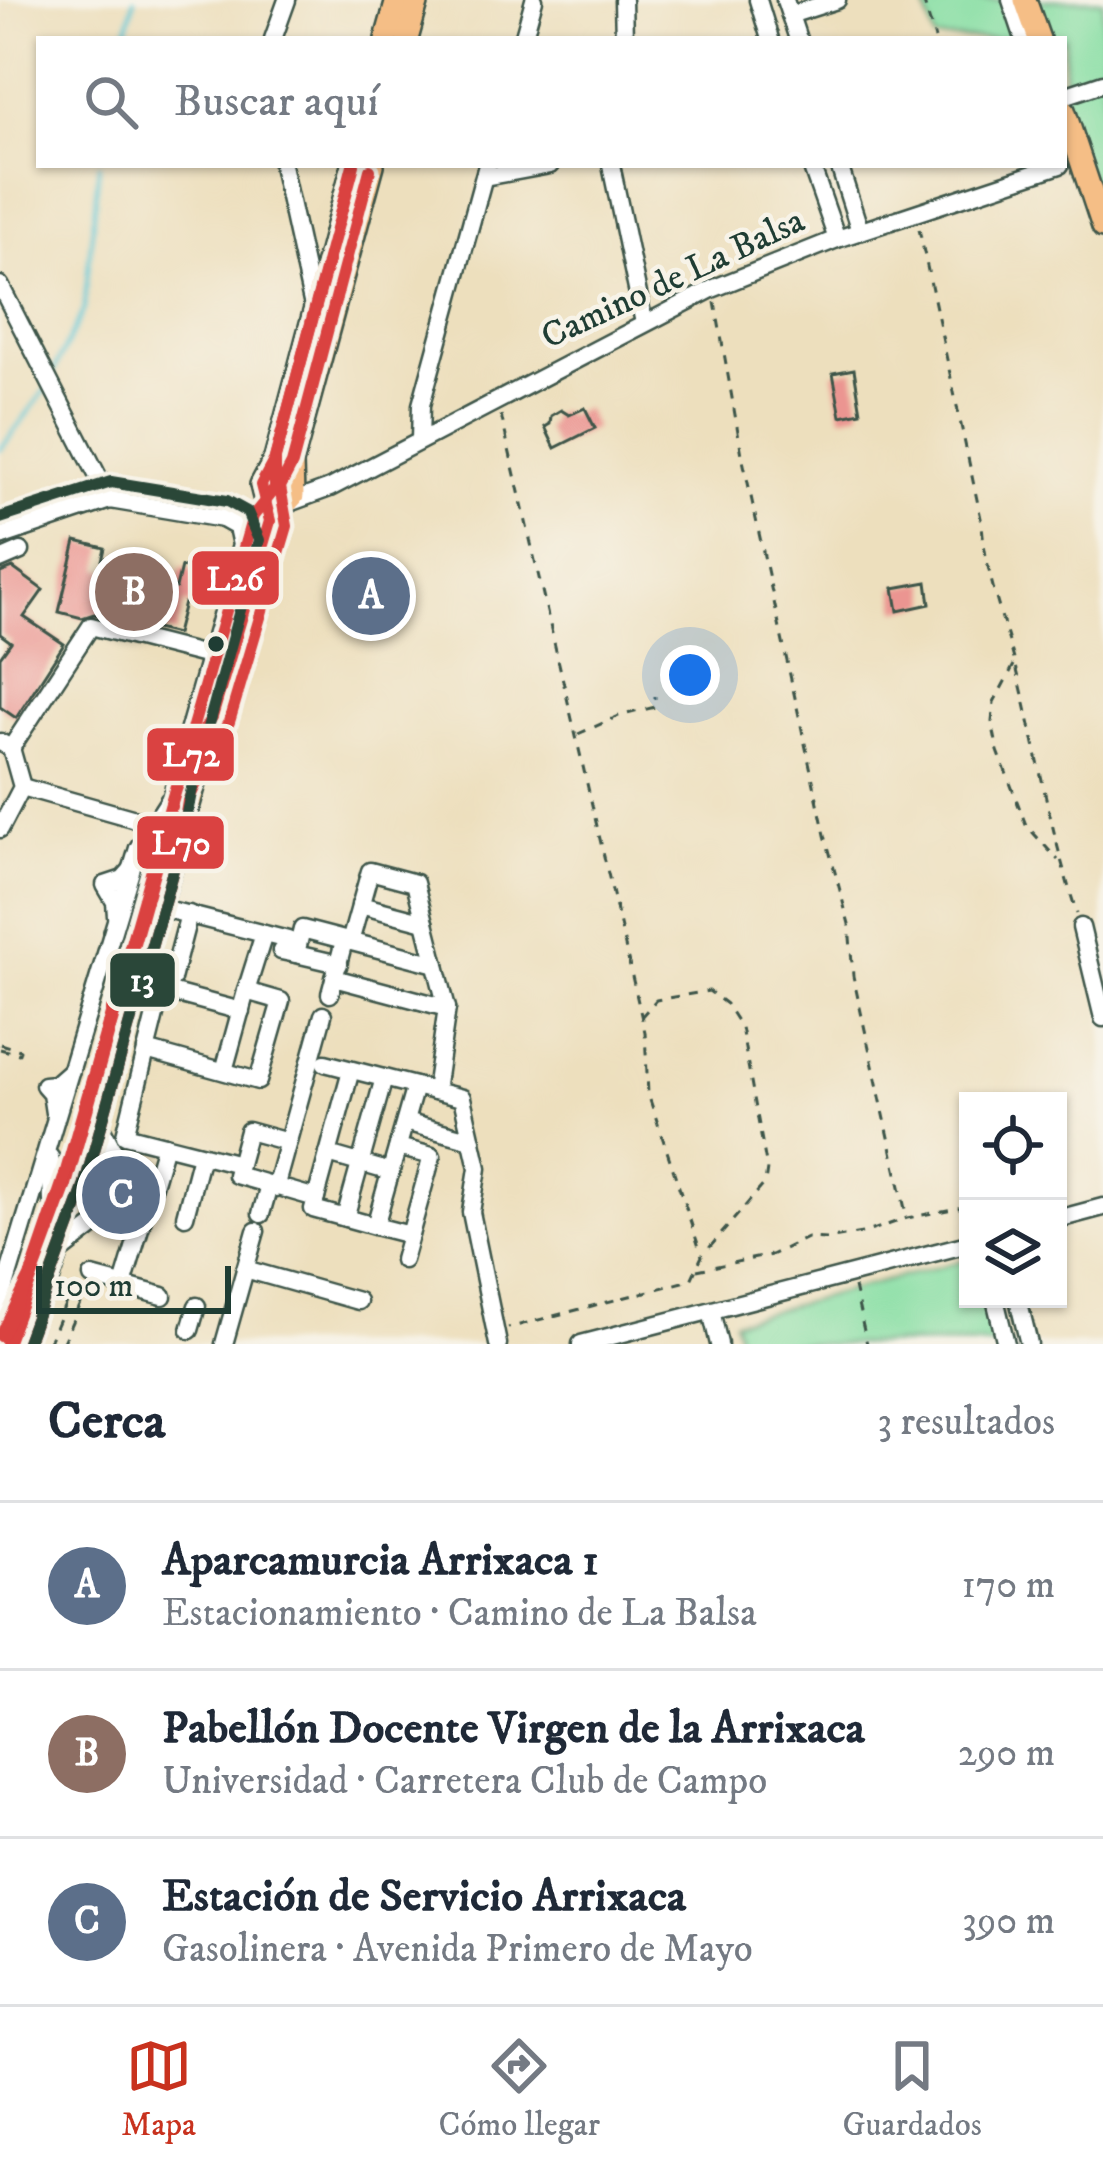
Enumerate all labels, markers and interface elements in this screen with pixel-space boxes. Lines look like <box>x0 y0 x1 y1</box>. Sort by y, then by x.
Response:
search box <box>36 36 1067 168</box>
icon: search <box>78 69 144 135</box>
text: Buscar aquí <box>174 74 379 130</box>
street label: Camino de La Balsa <box>534 198 812 360</box>
pin: B <box>95 547 173 637</box>
line badge: L26 <box>190 549 281 607</box>
pin: A <box>332 551 410 641</box>
text: L26 <box>206 560 265 601</box>
unlabelled marker <box>205 633 227 655</box>
your location <box>660 645 720 705</box>
line badge: L72 <box>145 726 236 783</box>
text: L72 <box>162 736 220 777</box>
line badge: L70 <box>135 814 226 871</box>
text: L70 <box>152 824 210 865</box>
line badge: 13 <box>108 951 177 1009</box>
text: 13 <box>130 961 154 1002</box>
map controls <box>959 1092 1067 1308</box>
button: locate <box>959 1092 1067 1200</box>
pin: C <box>82 1150 160 1240</box>
button: layers <box>959 1200 1067 1308</box>
scale bar <box>36 1260 231 1313</box>
text: 100 m <box>54 1266 133 1307</box>
text: Cerca <box>48 1390 165 1454</box>
text: 3 resultados <box>878 1398 1055 1447</box>
text: Aparcamurcia Arrixaca 1 <box>162 1533 599 1589</box>
text: A <box>75 1561 99 1610</box>
text: 170 m <box>961 1561 1055 1610</box>
text: Estacionamiento · Camino de La Balsa <box>162 1589 757 1638</box>
text: Pabellón Docente Virgen de la Arrixaca <box>162 1701 865 1757</box>
text: B <box>75 1729 99 1778</box>
text: 290 m <box>958 1729 1055 1778</box>
text: Universidad · Carretera Club de Campo <box>162 1757 767 1806</box>
text: Estación de Servicio Arrixaca <box>162 1869 686 1925</box>
text: C <box>74 1897 100 1946</box>
text: 390 m <box>962 1897 1055 1946</box>
text: Gasolinera · Avenida Primero de Mayo <box>162 1925 753 1974</box>
tab: Mapa <box>121 2033 196 2146</box>
tab: Cómo llegar <box>438 2033 600 2146</box>
tab: Guardados <box>843 2033 982 2146</box>

